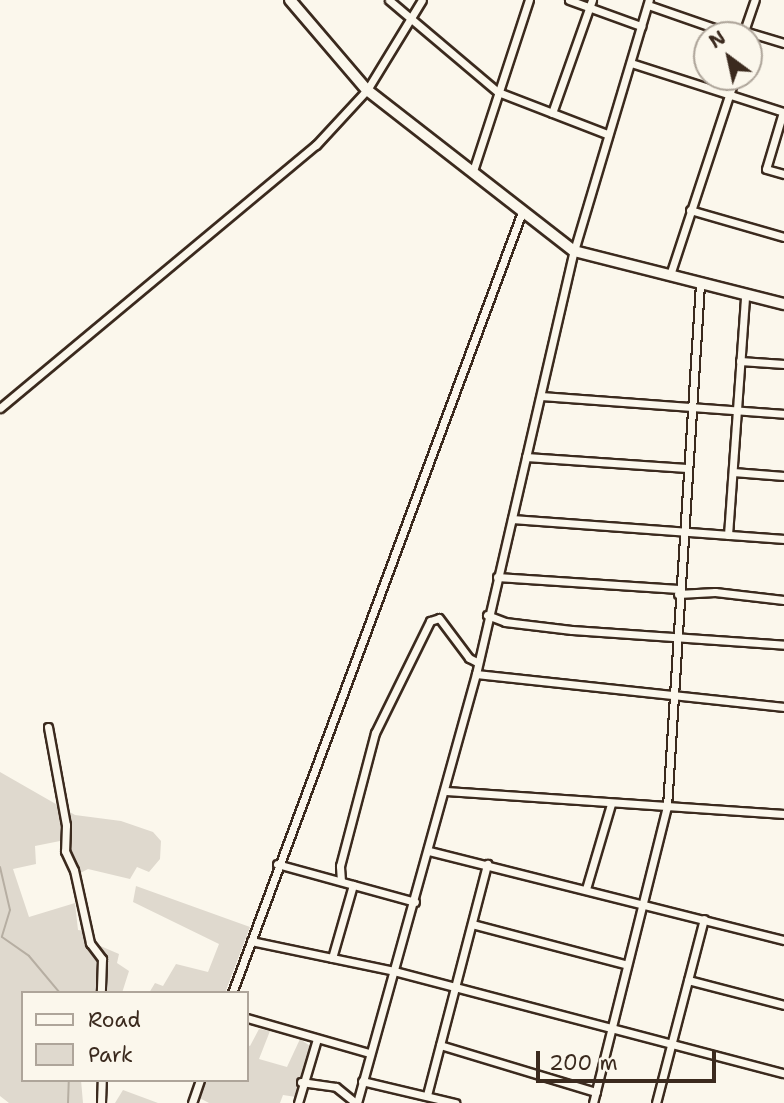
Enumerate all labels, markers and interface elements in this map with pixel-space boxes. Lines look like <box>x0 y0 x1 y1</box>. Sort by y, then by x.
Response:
north arrow <box>693 21 763 91</box>
text: N <box>704 25 731 54</box>
legend <box>21 991 248 1082</box>
text: Road <box>88 1006 141 1034</box>
scale bar <box>539 1036 719 1080</box>
text: Park <box>88 1041 133 1069</box>
text: 200 m <box>549 1049 618 1077</box>

